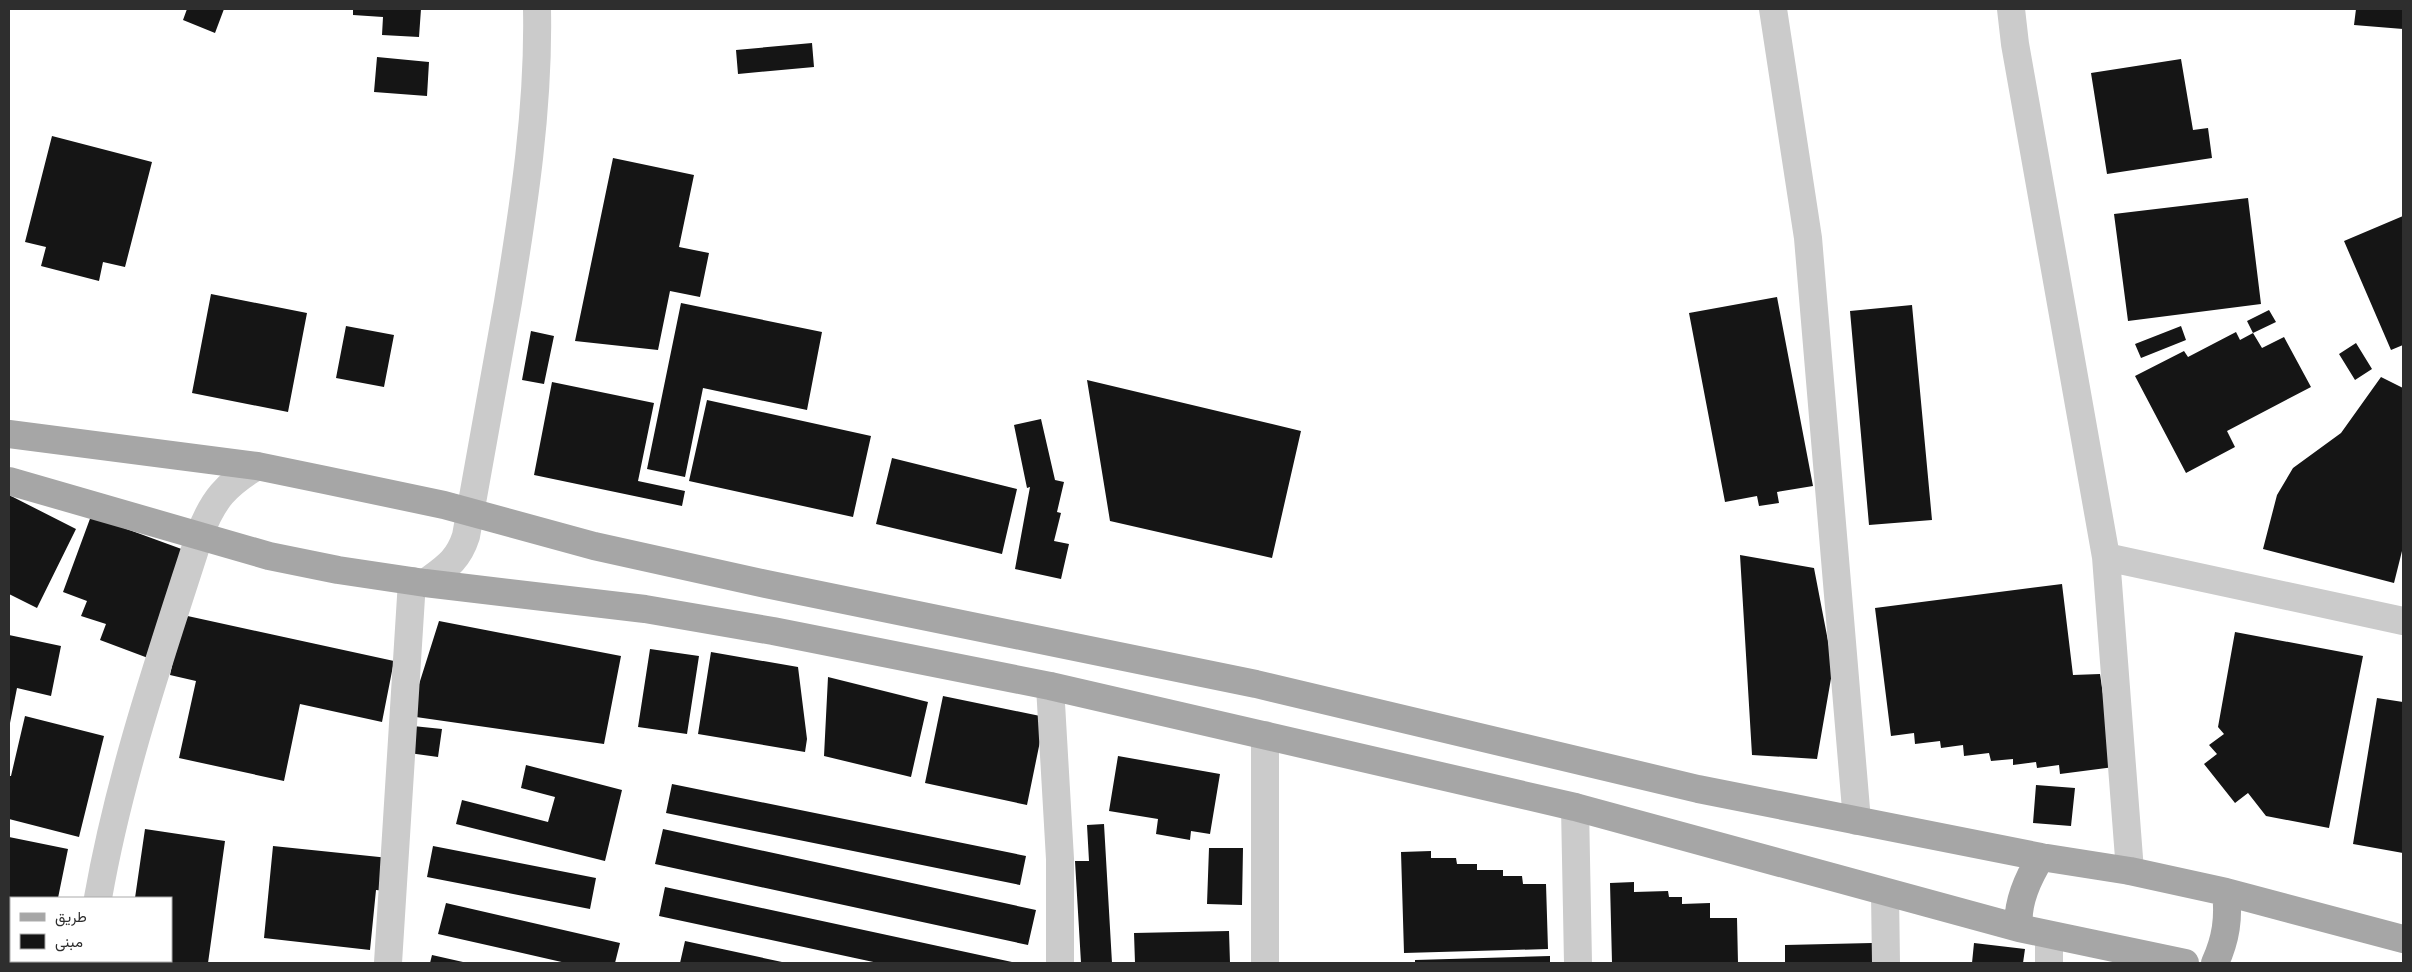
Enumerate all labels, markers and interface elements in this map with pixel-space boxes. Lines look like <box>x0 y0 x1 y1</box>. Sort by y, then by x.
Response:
legend <box>10 897 172 962</box>
text: طريق <box>55 906 87 927</box>
text: مبنى <box>55 931 83 952</box>

